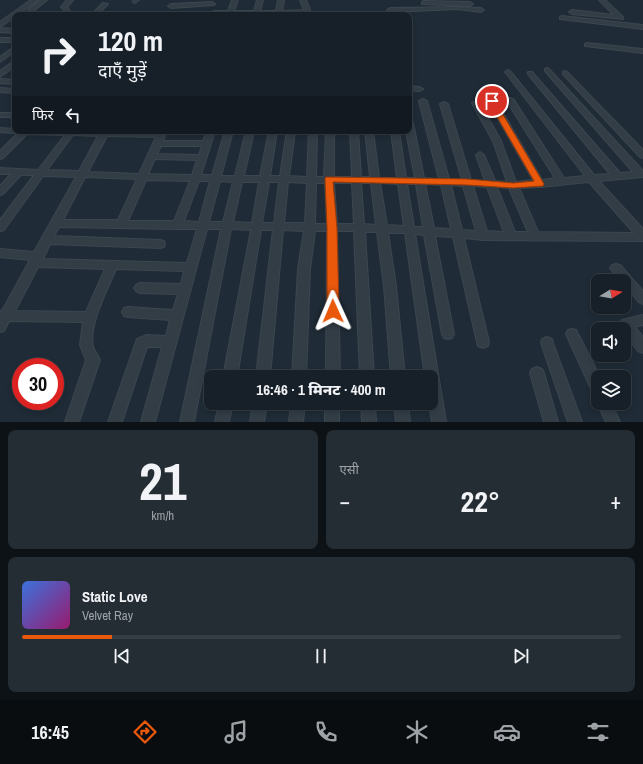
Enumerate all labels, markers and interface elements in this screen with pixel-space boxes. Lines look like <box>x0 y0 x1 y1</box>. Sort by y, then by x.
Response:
text: 120 m <box>98 22 163 60</box>
icon: right <box>32 28 84 80</box>
text: दाएँ मुड़ें <box>98 58 147 83</box>
pin <box>475 84 509 118</box>
icon: arrive <box>481 90 503 112</box>
text: फिर <box>32 104 54 125</box>
icon: left <box>62 104 84 126</box>
north arrow <box>591 274 631 314</box>
map controls <box>591 274 631 410</box>
position arrow <box>312 290 354 332</box>
button: sound <box>591 322 631 362</box>
speed limit sign: 30 <box>12 358 64 410</box>
button: layers <box>591 370 631 410</box>
text: 16:46 · 1 मिनट · 400 m <box>256 379 386 400</box>
text: 21 <box>139 446 186 516</box>
text: एसी <box>340 461 359 478</box>
text: 22° <box>461 481 500 521</box>
text: − <box>340 486 350 516</box>
text: + <box>610 486 621 516</box>
text: km/h <box>151 507 174 524</box>
text: Static Love <box>82 586 148 607</box>
text: Velvet Ray <box>82 607 133 624</box>
icon: previous <box>111 645 133 667</box>
icon: pause <box>310 645 332 667</box>
icon: next <box>510 645 532 667</box>
icon: directions <box>131 718 159 746</box>
icon: music <box>222 718 250 746</box>
icon: phone <box>312 718 340 746</box>
icon: climate <box>403 718 431 746</box>
icon: car <box>493 718 521 746</box>
icon: filters <box>584 718 612 746</box>
text: 16:45 <box>31 720 69 745</box>

